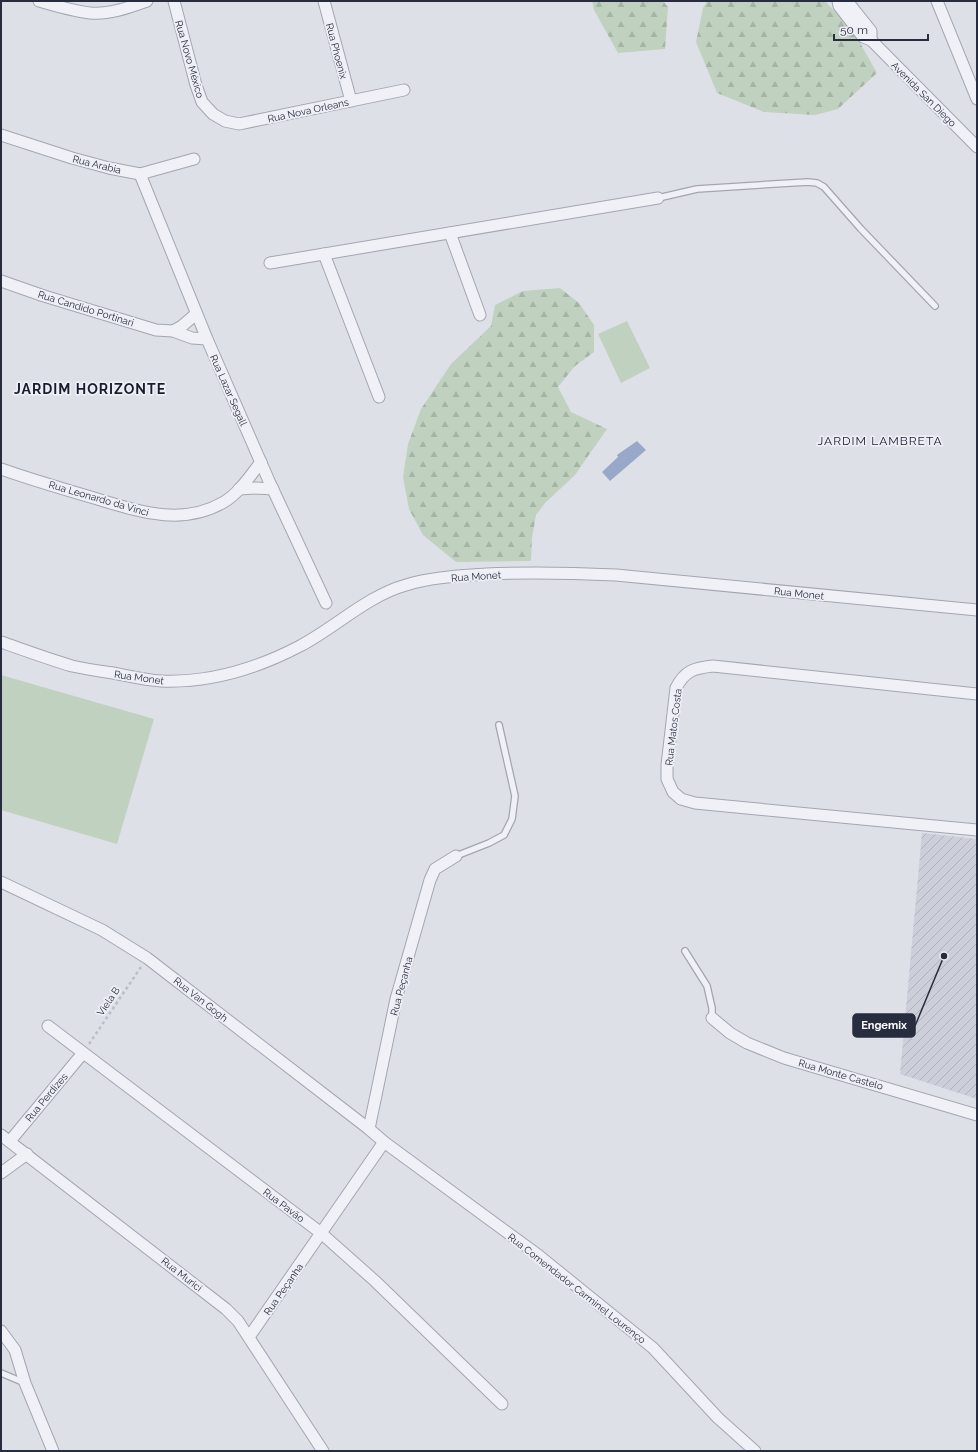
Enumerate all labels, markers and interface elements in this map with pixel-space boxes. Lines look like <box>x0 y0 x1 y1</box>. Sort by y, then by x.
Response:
scale bar <box>834 16 928 42</box>
street label: Rua Novo México <box>173 19 206 99</box>
street label: Rua Phoenix <box>324 22 349 80</box>
text: 50 m <box>840 23 868 37</box>
street label: Avenida San Diego <box>889 60 958 129</box>
street label: Rua Nova Orleans <box>267 96 350 124</box>
street label: Rua Arabia <box>71 153 122 176</box>
street label: Rua Candido Portinari <box>37 289 135 328</box>
street label: Rua Lazar Segall <box>208 353 249 428</box>
district label: JARDIM HORIZONTE <box>14 381 166 397</box>
district label: JARDIM LAMBRETA <box>817 434 943 448</box>
street label: Rua Leonardo da Vinci <box>48 479 150 518</box>
street label: Rua Monet <box>451 569 502 584</box>
street label: Rua Monet <box>773 585 825 602</box>
street label: Rua Monet <box>113 669 165 687</box>
street label: Rua Matos Costa <box>663 688 684 766</box>
street label: Rua Peçanha <box>388 956 415 1017</box>
street label: Rua Van Gogh <box>172 975 230 1024</box>
street label: Viela B <box>95 985 122 1018</box>
callout: Engemix <box>853 1014 915 1037</box>
text: Engemix <box>861 1019 907 1032</box>
street label: Rua Monte Castelo <box>797 1057 884 1092</box>
street label: Rua Perdizes <box>23 1071 70 1124</box>
street label: Rua Pavão <box>261 1186 306 1224</box>
street label: Rua Comendador Carminel Lourenço <box>506 1231 648 1346</box>
street label: Rua Murici <box>159 1255 204 1294</box>
street label: Rua Peçanha <box>262 1261 305 1317</box>

